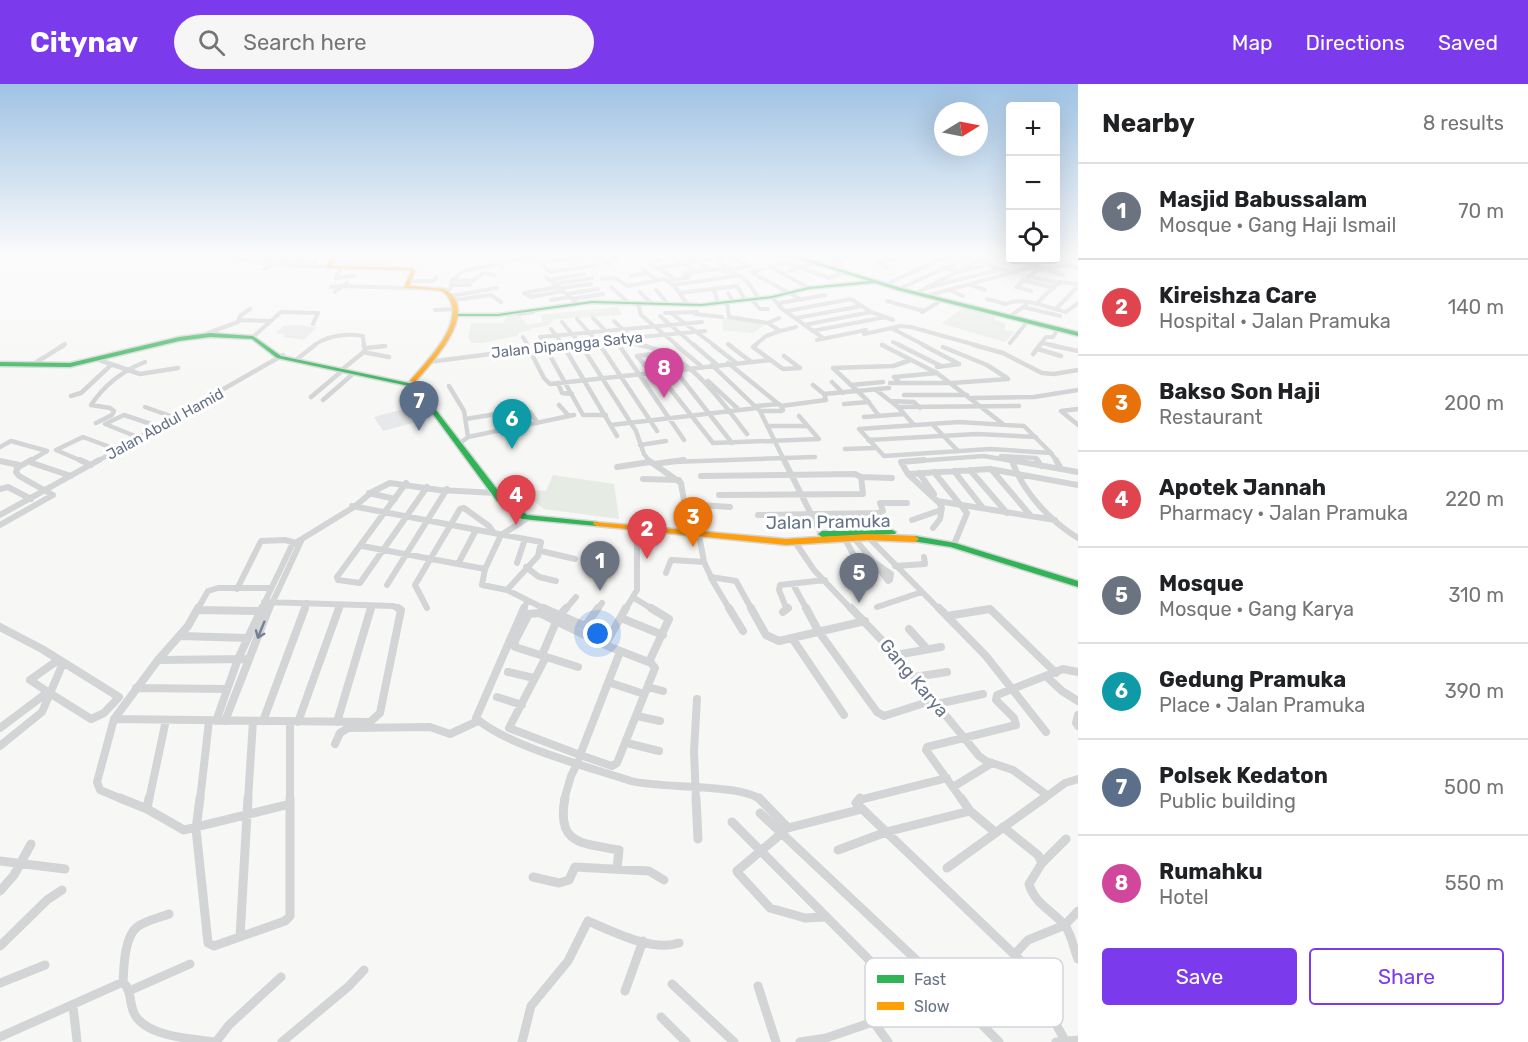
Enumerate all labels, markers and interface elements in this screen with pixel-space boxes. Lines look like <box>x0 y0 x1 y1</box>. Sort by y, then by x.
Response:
search box <box>174 15 594 69</box>
text: Citynav <box>30 26 138 59</box>
icon: search <box>195 26 228 59</box>
text: Search here <box>243 29 367 56</box>
text: Map <box>1232 30 1273 55</box>
text: Directions <box>1306 30 1405 55</box>
text: Saved <box>1438 30 1498 55</box>
north arrow <box>934 102 988 156</box>
map controls <box>1006 102 1060 264</box>
button: + <box>1006 102 1060 156</box>
text: Nearby <box>1102 108 1195 139</box>
text: 8 results <box>1423 111 1504 135</box>
button: − <box>1006 156 1060 210</box>
text: Masjid Babussalam <box>1159 186 1367 213</box>
text: 1 <box>1117 199 1126 223</box>
text: 70 m <box>1458 199 1504 223</box>
button: locate <box>1006 210 1060 264</box>
text: Mosque · Gang Haji Ismail <box>1159 213 1396 237</box>
text: Kireishza Care <box>1159 282 1317 309</box>
text: 2 <box>1115 295 1128 319</box>
text: 140 m <box>1448 295 1504 319</box>
text: Hospital · Jalan Pramuka <box>1159 309 1391 333</box>
street label: Jalan Dipangga Satya <box>490 328 644 362</box>
pin: 8 <box>644 348 684 398</box>
text: Bakso Son Haji <box>1159 378 1320 405</box>
pin: 7 <box>400 382 438 431</box>
street label: Jalan Abdul Hamid <box>103 384 227 464</box>
text: 3 <box>1115 391 1128 415</box>
text: 200 m <box>1444 391 1504 415</box>
pin: 6 <box>492 400 532 449</box>
text: Restaurant <box>1159 405 1263 429</box>
text: Apotek Jannah <box>1159 474 1326 501</box>
pin: 4 <box>496 476 536 525</box>
text: 4 <box>1115 487 1128 511</box>
text: 220 m <box>1445 487 1504 511</box>
pin: 3 <box>674 498 712 547</box>
text: Pharmacy · Jalan Pramuka <box>1159 501 1408 525</box>
pin: 2 <box>628 510 666 559</box>
street label: Jalan Pramuka <box>765 510 891 534</box>
pin: 1 <box>580 542 620 591</box>
pin: 5 <box>840 554 878 603</box>
text: Mosque <box>1159 570 1244 597</box>
text: 5 <box>1115 583 1128 607</box>
text: 310 m <box>1448 583 1504 607</box>
text: Mosque · Gang Karya <box>1159 597 1354 621</box>
your location <box>583 619 612 648</box>
one-way arrow <box>254 621 265 639</box>
street label: Gang Karya <box>875 634 953 722</box>
text: Gedung Pramuka <box>1159 666 1346 693</box>
text: 6 <box>1115 679 1128 703</box>
text: 390 m <box>1445 679 1504 703</box>
text: Place · Jalan Pramuka <box>1159 693 1365 717</box>
text: Polsek Kedaton <box>1159 762 1328 789</box>
text: 7 <box>1116 775 1127 799</box>
text: 500 m <box>1444 775 1504 799</box>
text: Public building <box>1159 789 1296 813</box>
text: Rumahku <box>1159 858 1263 885</box>
text: 8 <box>1115 871 1128 895</box>
text: 550 m <box>1445 871 1504 895</box>
text: Hotel <box>1159 885 1209 909</box>
button: Save <box>1102 948 1297 1005</box>
button: Share <box>1309 948 1504 1005</box>
legend <box>865 958 1063 1027</box>
text: Fast <box>914 970 946 989</box>
text: Slow <box>914 997 950 1016</box>

